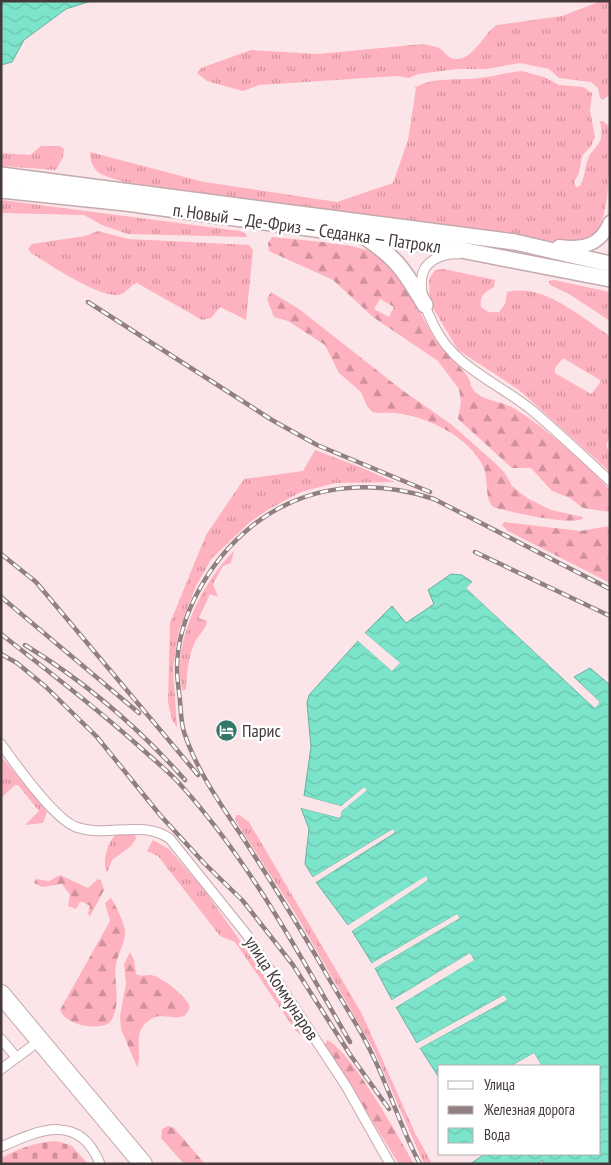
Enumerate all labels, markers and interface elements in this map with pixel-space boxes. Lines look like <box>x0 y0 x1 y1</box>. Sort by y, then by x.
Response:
street label: п. Новый — Де-Фриз — Седанка — Патрокл <box>172 198 442 258</box>
hotel icon: Парис <box>214 718 238 742</box>
place label: Парис <box>242 719 281 742</box>
street label: улица Коммунаров <box>240 931 324 1045</box>
legend <box>438 1065 601 1155</box>
text: Улица <box>484 1075 515 1094</box>
text: Железная дорога <box>483 1100 575 1119</box>
text: Вода <box>484 1125 510 1144</box>

